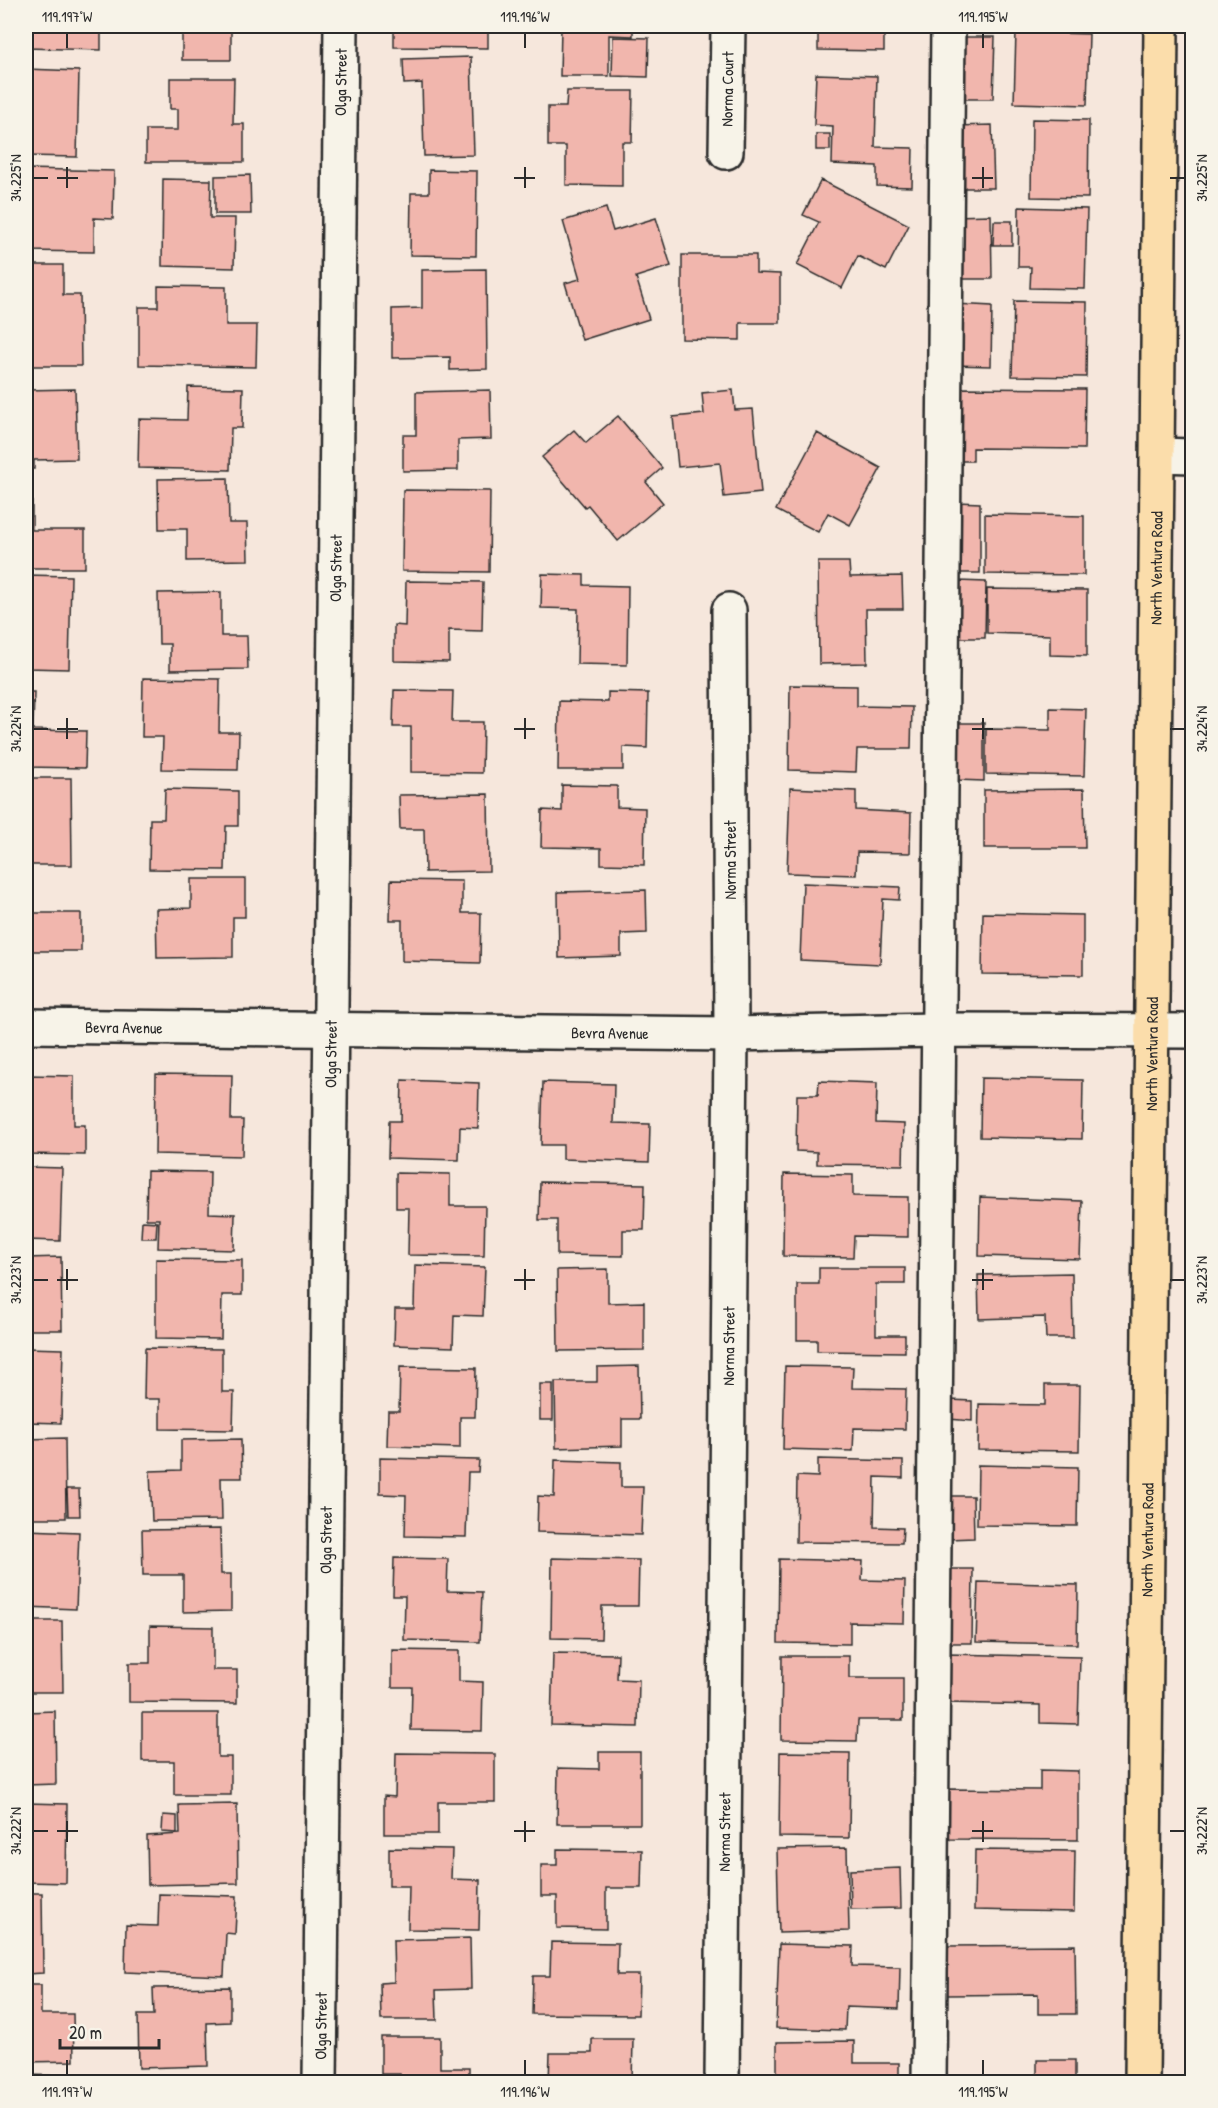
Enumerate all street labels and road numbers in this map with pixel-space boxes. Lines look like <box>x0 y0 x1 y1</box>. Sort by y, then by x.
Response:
street label: Olga Street <box>329 48 352 116</box>
street label: Norma Court <box>715 51 739 127</box>
street label: North Ventura Road <box>1144 511 1168 625</box>
street label: Olga Street <box>324 534 347 602</box>
street label: Norma Street <box>719 820 741 900</box>
street label: North Ventura Road <box>1140 997 1163 1111</box>
street label: Bevra Avenue <box>85 1016 164 1039</box>
street label: Olga Street <box>319 1020 342 1088</box>
street label: Bevra Avenue <box>571 1021 650 1044</box>
street label: Norma Street <box>717 1306 740 1386</box>
street label: North Ventura Road <box>1135 1483 1159 1597</box>
street label: Olga Street <box>314 1506 337 1574</box>
street label: Norma Street <box>713 1792 735 1872</box>
street label: Olga Street <box>309 1992 332 2060</box>

